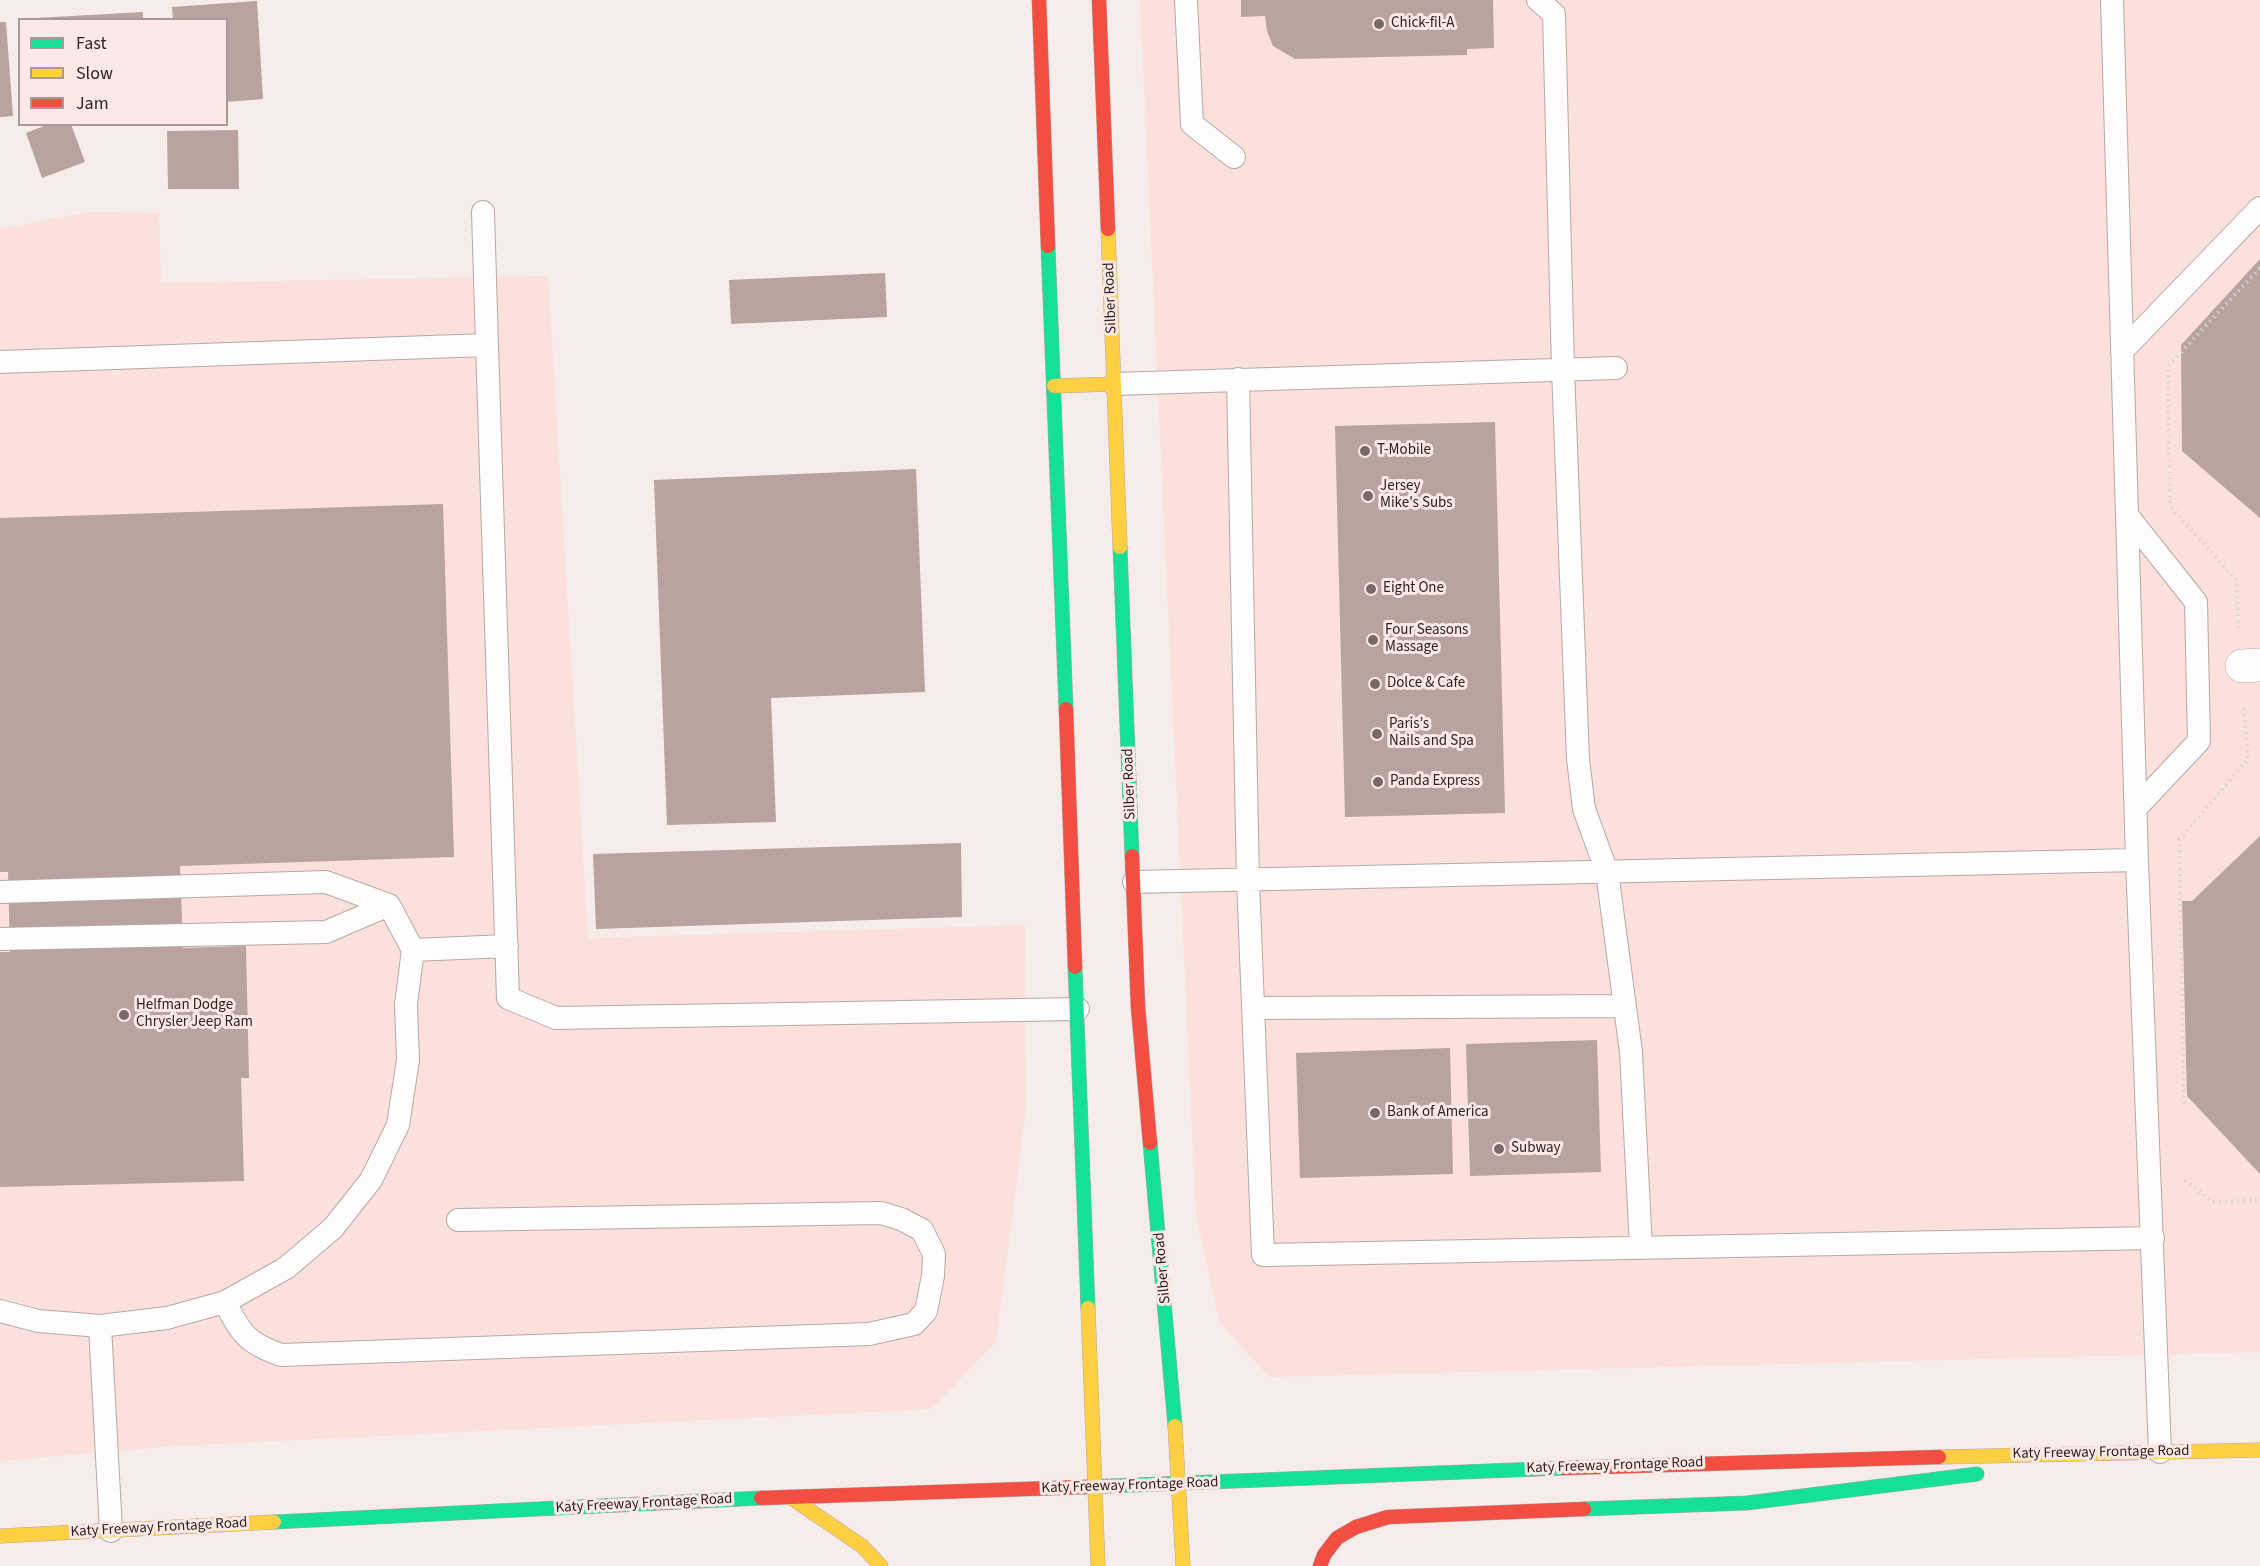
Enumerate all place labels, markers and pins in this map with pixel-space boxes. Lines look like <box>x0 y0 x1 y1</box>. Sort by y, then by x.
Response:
place label: Chick-fil-A <box>1391 15 1454 33</box>
marker: Chick-fil-A <box>1372 17 1386 31</box>
place label: T-Mobile <box>1377 442 1431 460</box>
marker: T-Mobile <box>1358 444 1372 458</box>
place label: Jersey Mike's Subs <box>1380 478 1453 513</box>
marker: Jersey Mike's Subs <box>1361 489 1375 503</box>
place label: Eight One <box>1383 580 1444 598</box>
marker: Eight One <box>1364 582 1378 596</box>
place label: Four Seasons Massage <box>1385 622 1468 657</box>
marker: Four Seasons Massage <box>1366 633 1380 647</box>
place label: Dolce & Cafe <box>1387 675 1465 693</box>
marker: Dolce & Cafe <box>1368 677 1382 691</box>
place label: Paris’s Nails and Spa <box>1389 716 1474 751</box>
marker: Paris’s Nails and Spa <box>1370 727 1384 741</box>
place label: Panda Express <box>1390 773 1480 791</box>
marker: Panda Express <box>1371 775 1385 789</box>
place label: Helfman Dodge Chrysler Jeep Ram <box>136 997 253 1032</box>
marker: Helfman Dodge Chrysler Jeep Ram <box>117 1008 131 1022</box>
place label: Bank of America <box>1387 1104 1489 1122</box>
marker: Bank of America <box>1368 1106 1382 1120</box>
place label: Subway <box>1511 1140 1561 1158</box>
marker: Subway <box>1492 1142 1506 1156</box>

